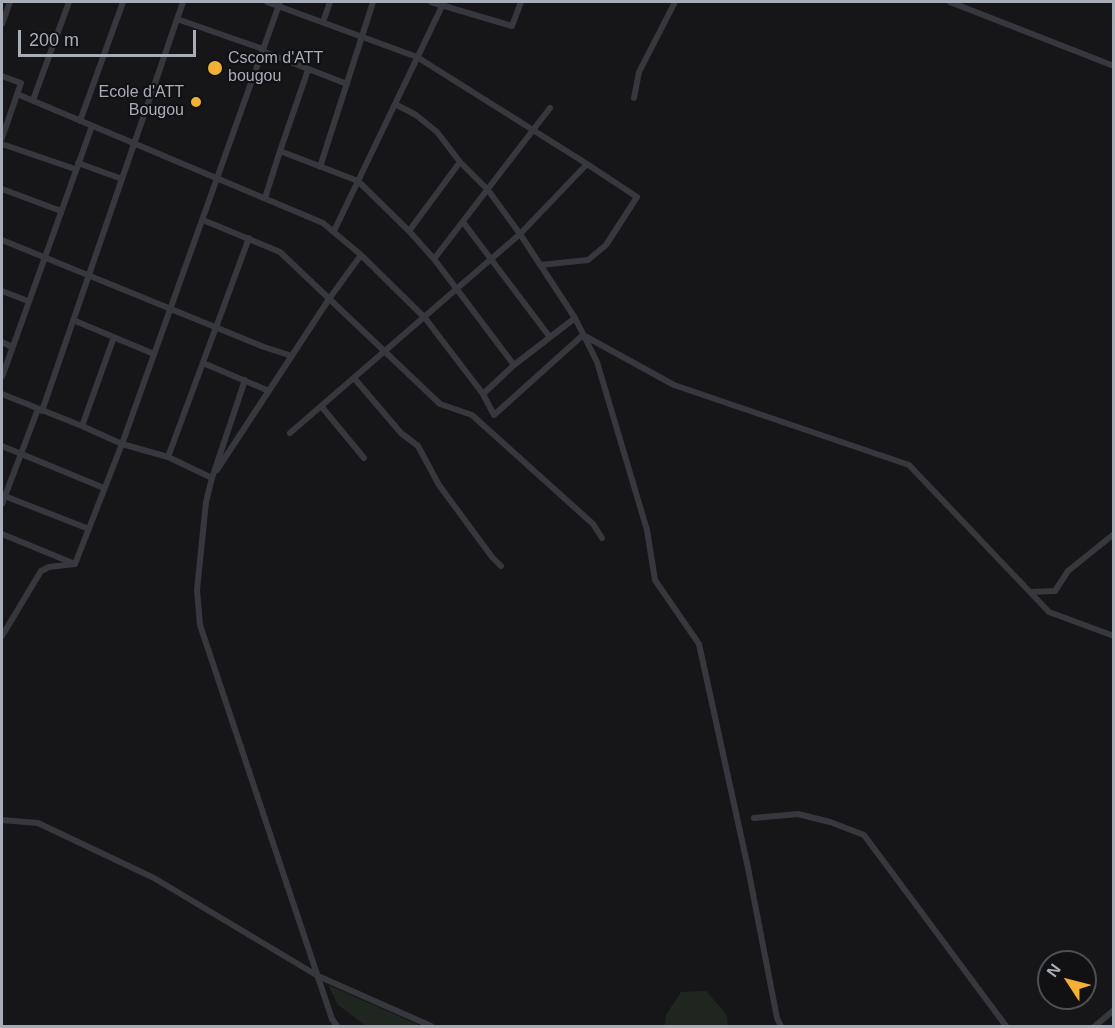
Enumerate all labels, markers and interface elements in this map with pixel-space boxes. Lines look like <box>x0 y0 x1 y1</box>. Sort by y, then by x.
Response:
scale bar <box>21 18 200 56</box>
text: 200 m <box>29 30 79 50</box>
place label: Cscom d'ATT bougou <box>228 49 323 87</box>
marker: Cscom d'ATT bougou <box>206 59 224 77</box>
place label: Ecole d'ATT Bougou <box>99 83 184 121</box>
marker: Ecole d'ATT Bougou <box>189 95 203 109</box>
north arrow <box>1037 950 1097 1010</box>
text: N <box>1043 961 1064 980</box>

